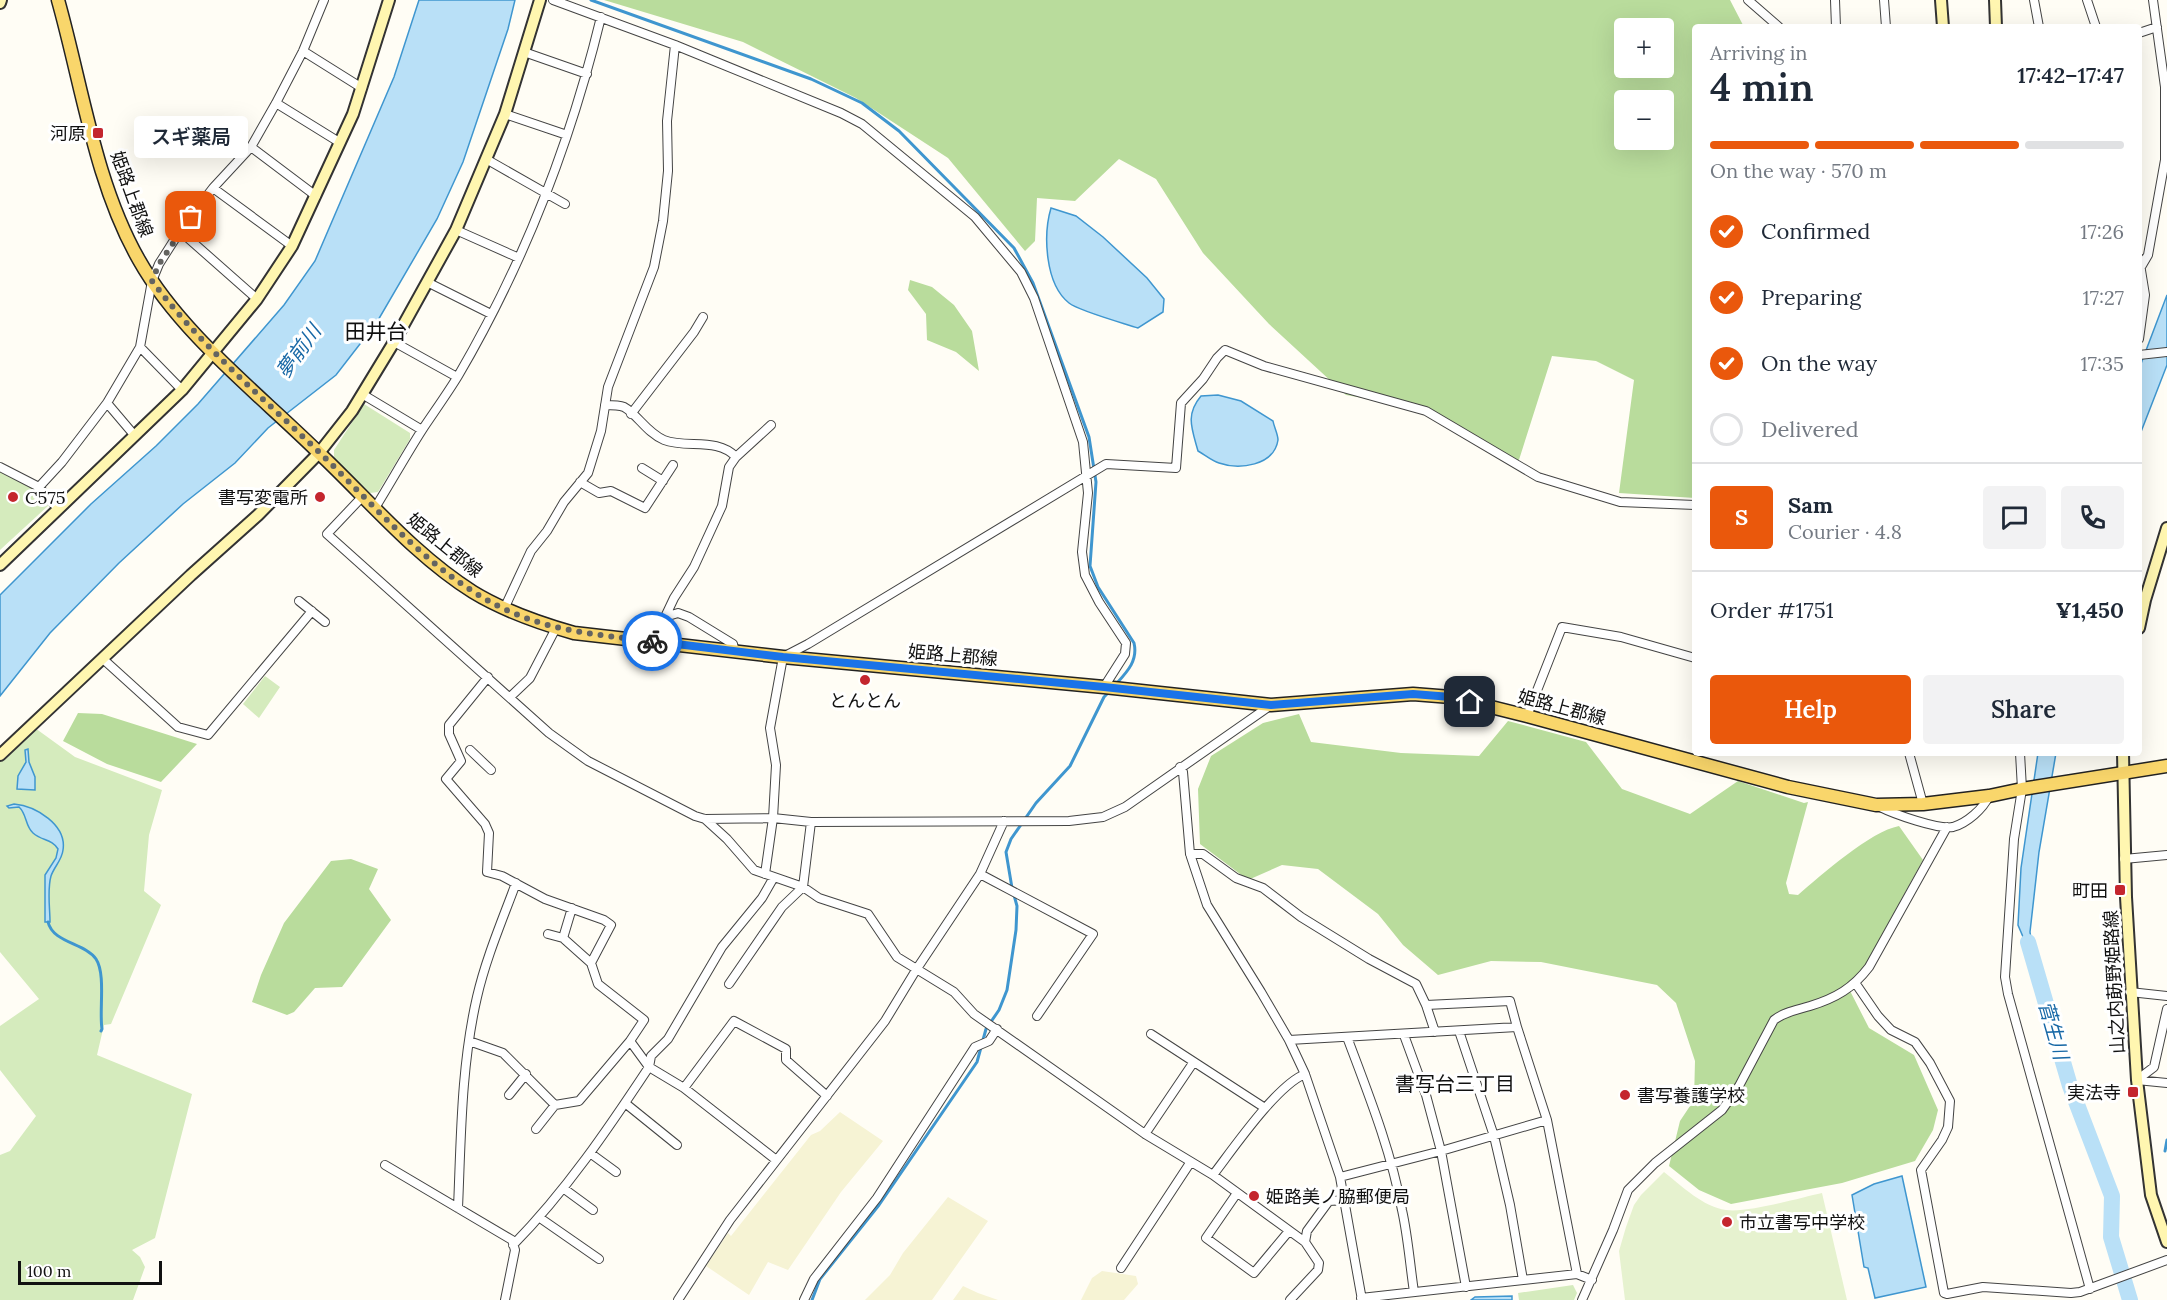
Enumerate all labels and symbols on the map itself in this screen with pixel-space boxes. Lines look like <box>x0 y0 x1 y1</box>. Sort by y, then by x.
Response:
callout: スギ薬局 <box>134 115 248 157</box>
place label: 河原 <box>50 122 86 145</box>
marker: 河原 <box>91 126 105 140</box>
street label: 姫路上郡線 <box>106 148 158 240</box>
pin <box>165 191 216 242</box>
water label: 夢前川 <box>270 318 327 383</box>
district label: 田井台 <box>345 318 408 345</box>
place label: C575 <box>25 486 66 509</box>
place label: 書写変電所 <box>218 486 308 509</box>
marker: C575 <box>6 490 20 504</box>
marker: 書写変電所 <box>313 490 327 504</box>
street label: 姫路上郡線 <box>403 508 487 582</box>
courier <box>622 611 682 671</box>
street label: 姫路上郡線 <box>907 640 999 670</box>
marker: とんとん <box>858 673 872 687</box>
pin <box>1444 676 1495 727</box>
street label: 姫路上郡線 <box>1516 684 1608 730</box>
place label: とんとん <box>829 689 901 712</box>
place label: 町田 <box>2072 879 2108 902</box>
marker: 町田 <box>2113 883 2127 897</box>
street label: 山之内莇野姫路線 <box>2099 909 2129 1055</box>
water label: 菅生川 <box>2034 998 2075 1064</box>
district label: 書写台三丁目 <box>1395 1071 1515 1096</box>
place label: 実法寺 <box>2067 1081 2121 1104</box>
place label: 書写養護学校 <box>1637 1084 1745 1107</box>
marker: 実法寺 <box>2126 1085 2140 1099</box>
marker: 書写養護学校 <box>1618 1088 1632 1102</box>
place label: 姫路美ノ脇郵便局 <box>1266 1185 1410 1208</box>
marker: 姫路美ノ脇郵便局 <box>1247 1189 1261 1203</box>
place label: 市立書写中学校 <box>1739 1211 1865 1234</box>
marker: 市立書写中学校 <box>1720 1215 1734 1229</box>
scale bar <box>18 1258 162 1286</box>

